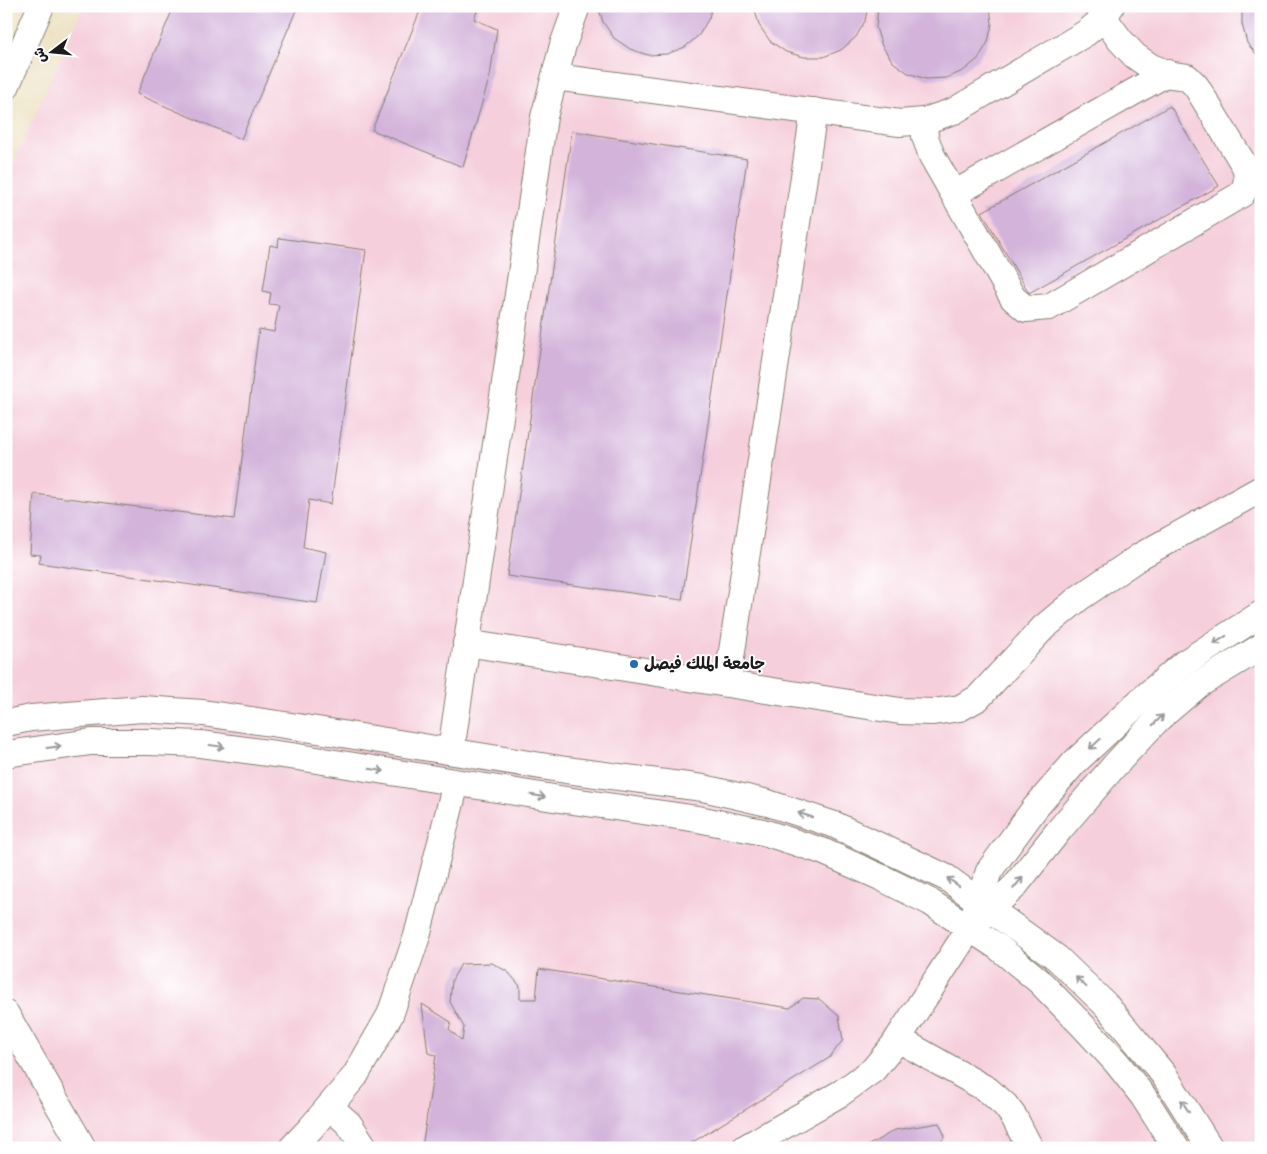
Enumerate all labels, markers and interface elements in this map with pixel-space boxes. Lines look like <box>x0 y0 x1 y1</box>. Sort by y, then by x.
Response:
north arrow <box>28 28 78 78</box>
text: ش <box>30 45 51 65</box>
one-way arrow <box>1213 635 1227 645</box>
place label: جامعة الملك فيصل <box>644 654 765 675</box>
marker: جامعة الملك فيصل <box>628 658 640 670</box>
one-way arrow <box>1152 714 1164 726</box>
one-way arrow <box>1089 738 1101 750</box>
one-way arrow <box>208 741 224 751</box>
one-way arrow <box>46 742 62 752</box>
one-way arrow <box>369 765 385 775</box>
one-way arrow <box>529 791 545 801</box>
one-way arrow <box>797 810 813 820</box>
one-way arrow <box>1012 876 1023 889</box>
one-way arrow <box>946 877 960 887</box>
one-way arrow <box>1075 976 1088 988</box>
one-way arrow <box>1179 1100 1189 1114</box>

